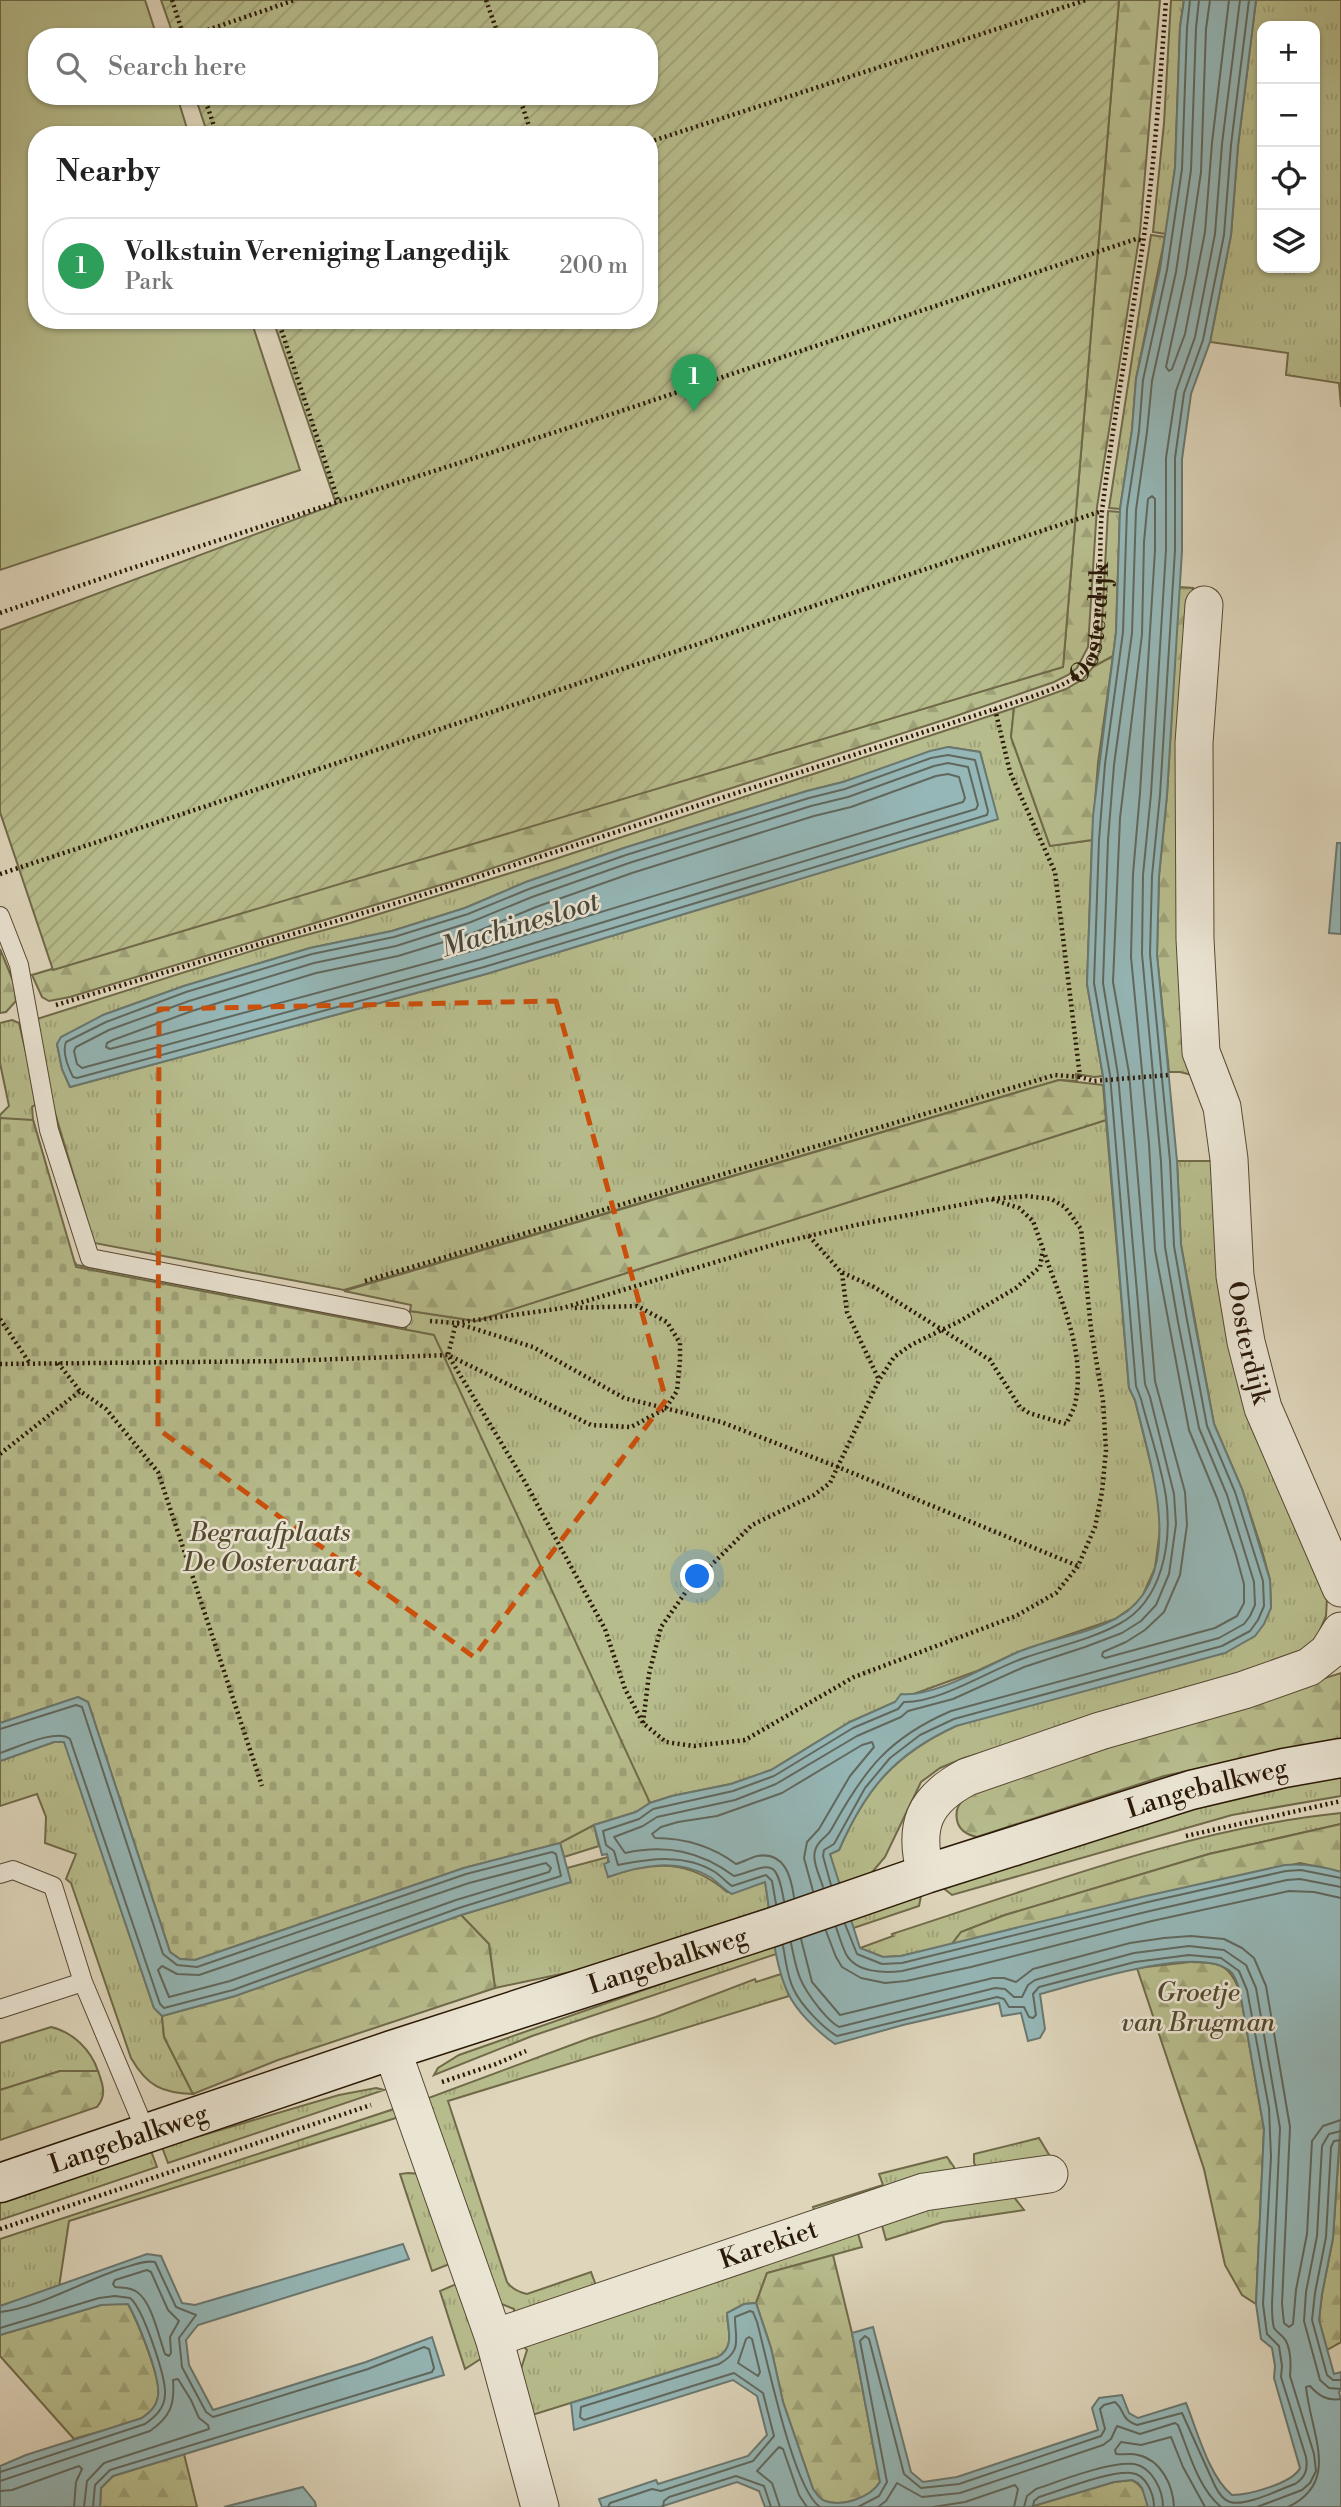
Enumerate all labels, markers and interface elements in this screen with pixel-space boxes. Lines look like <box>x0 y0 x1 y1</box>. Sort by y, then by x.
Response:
map controls <box>1257 21 1320 273</box>
button: + <box>1257 21 1320 84</box>
search box <box>28 28 658 105</box>
icon: search <box>52 48 90 86</box>
text: Search here <box>108 51 247 83</box>
button: − <box>1257 84 1320 147</box>
button: locate <box>1257 147 1320 210</box>
text: Nearby <box>56 153 160 191</box>
button: layers <box>1257 210 1320 273</box>
text: Volkstuin Vereniging Langedijk <box>125 236 510 268</box>
text: 1 <box>75 252 87 280</box>
text: 200 m <box>560 252 628 280</box>
text: Park <box>125 268 173 296</box>
pin: 1 <box>671 354 717 412</box>
street label: Oosterdijk <box>1063 561 1116 692</box>
water label: Machinesloot <box>437 884 604 966</box>
street label: Oosterdijk <box>1220 1279 1278 1409</box>
park label: Begraafplaats De Oostervaart <box>182 1517 357 1579</box>
your location <box>680 1559 714 1593</box>
street label: Langebalkweg <box>1122 1752 1291 1826</box>
street label: Langebalkweg <box>584 1920 752 2002</box>
park label: Groetje van Brugman <box>1121 1977 1276 2039</box>
street label: Langebalkweg <box>45 2097 213 2181</box>
street label: Karekiet <box>715 2213 822 2276</box>

